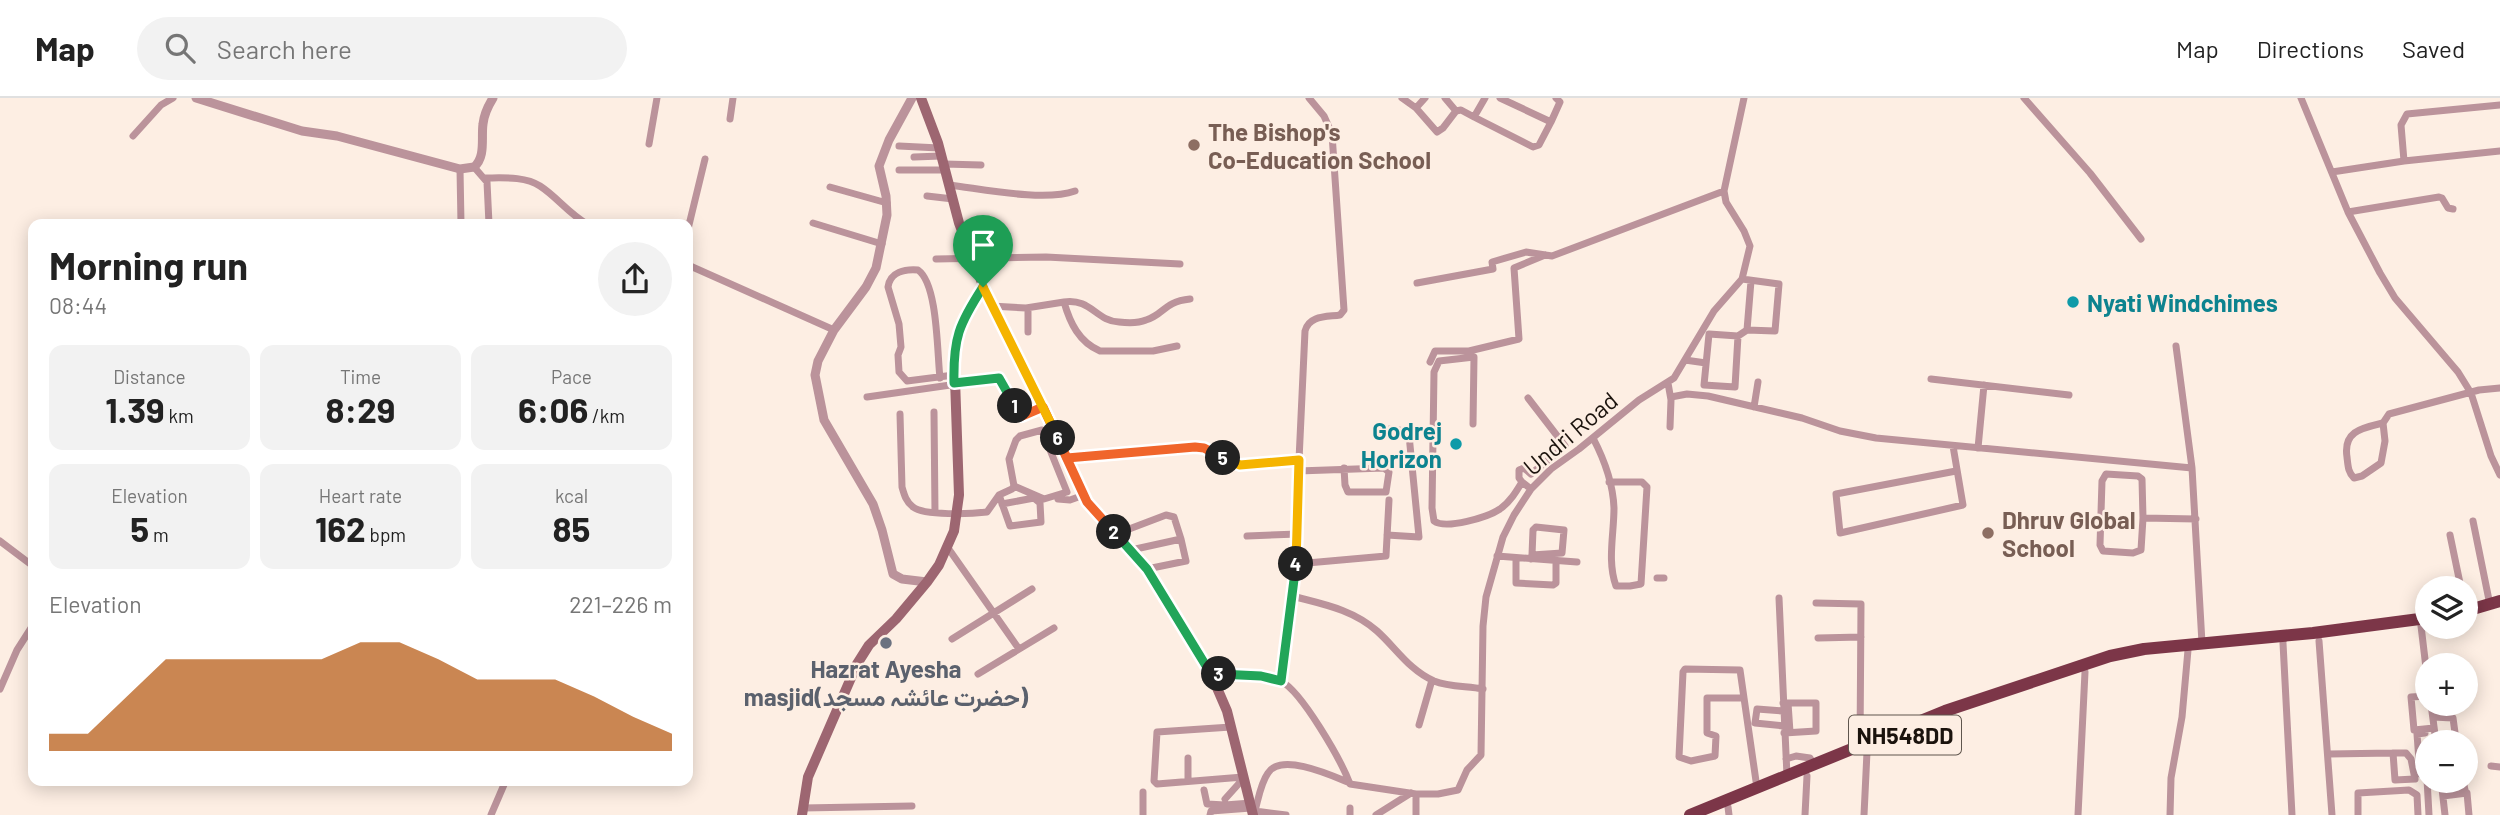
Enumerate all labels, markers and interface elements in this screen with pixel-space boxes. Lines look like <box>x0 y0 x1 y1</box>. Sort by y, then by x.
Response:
search box <box>137 17 627 80</box>
text: Map <box>35 28 95 68</box>
icon: search <box>161 29 199 67</box>
text: Search here <box>217 33 352 64</box>
text: Map <box>2176 34 2219 63</box>
text: Directions <box>2257 34 2364 63</box>
text: Saved <box>2402 34 2465 63</box>
place label: The Bishop's Co-Education School <box>1208 117 1431 174</box>
marker: The Bishop's Co-Education School <box>1186 137 1202 153</box>
pin <box>953 215 1013 287</box>
icon: arrive <box>964 226 1002 264</box>
text: Morning run <box>49 242 248 288</box>
button: share <box>598 242 672 316</box>
place label: Nyati Windchimes <box>2087 288 2278 317</box>
text: 08:44 <box>49 291 107 319</box>
marker: Nyati Windchimes <box>2065 294 2081 310</box>
text: Distance <box>113 365 186 388</box>
text: Time <box>340 365 381 388</box>
text: Pace <box>551 365 592 388</box>
street label: Undri Road <box>1517 385 1623 481</box>
text: 1.39 <box>105 388 165 430</box>
text: 8:29 <box>326 388 395 430</box>
text: 6:06 <box>518 388 588 430</box>
pin: 1 <box>998 388 1032 424</box>
text: 1 <box>1011 394 1018 417</box>
text: km <box>165 404 194 427</box>
text: /km <box>588 404 625 427</box>
place label: Godrej Horizon <box>1361 416 1442 473</box>
pin: 6 <box>1040 420 1076 456</box>
text: 6 <box>1052 426 1063 449</box>
marker: Godrej Horizon <box>1448 436 1464 452</box>
pin: 5 <box>1206 440 1240 476</box>
text: 5 <box>1217 446 1228 469</box>
text: Elevation <box>111 484 188 507</box>
text: Heart rate <box>319 484 402 507</box>
text: kcal <box>555 484 588 507</box>
place label: Dhruv Global School <box>2002 505 2136 562</box>
text: 5 <box>130 507 149 549</box>
text: 162 <box>315 507 366 549</box>
text: 85 <box>553 507 590 549</box>
pin: 2 <box>1096 514 1132 550</box>
text: 2 <box>1108 520 1119 543</box>
text: m <box>149 523 169 546</box>
text: bpm <box>366 523 406 546</box>
marker: Dhruv Global School <box>1980 525 1996 541</box>
pin: 4 <box>1278 546 1314 582</box>
text: 4 <box>1290 552 1301 575</box>
map controls <box>2415 576 2478 793</box>
button: layers <box>2415 576 2478 639</box>
text: Elevation <box>49 590 142 618</box>
text: 221–226 m <box>569 590 672 618</box>
marker: Hazrat Ayesha masjid(حضرت عائشہ مسجد) <box>878 635 894 651</box>
button: + <box>2415 653 2478 716</box>
place label: Hazrat Ayesha masjid(حضرت عائشہ مسجد) <box>744 654 1029 713</box>
pin: 3 <box>1202 656 1236 692</box>
text: 3 <box>1213 662 1224 685</box>
road number: NH548DD <box>1849 716 1961 754</box>
button: − <box>2415 730 2478 793</box>

